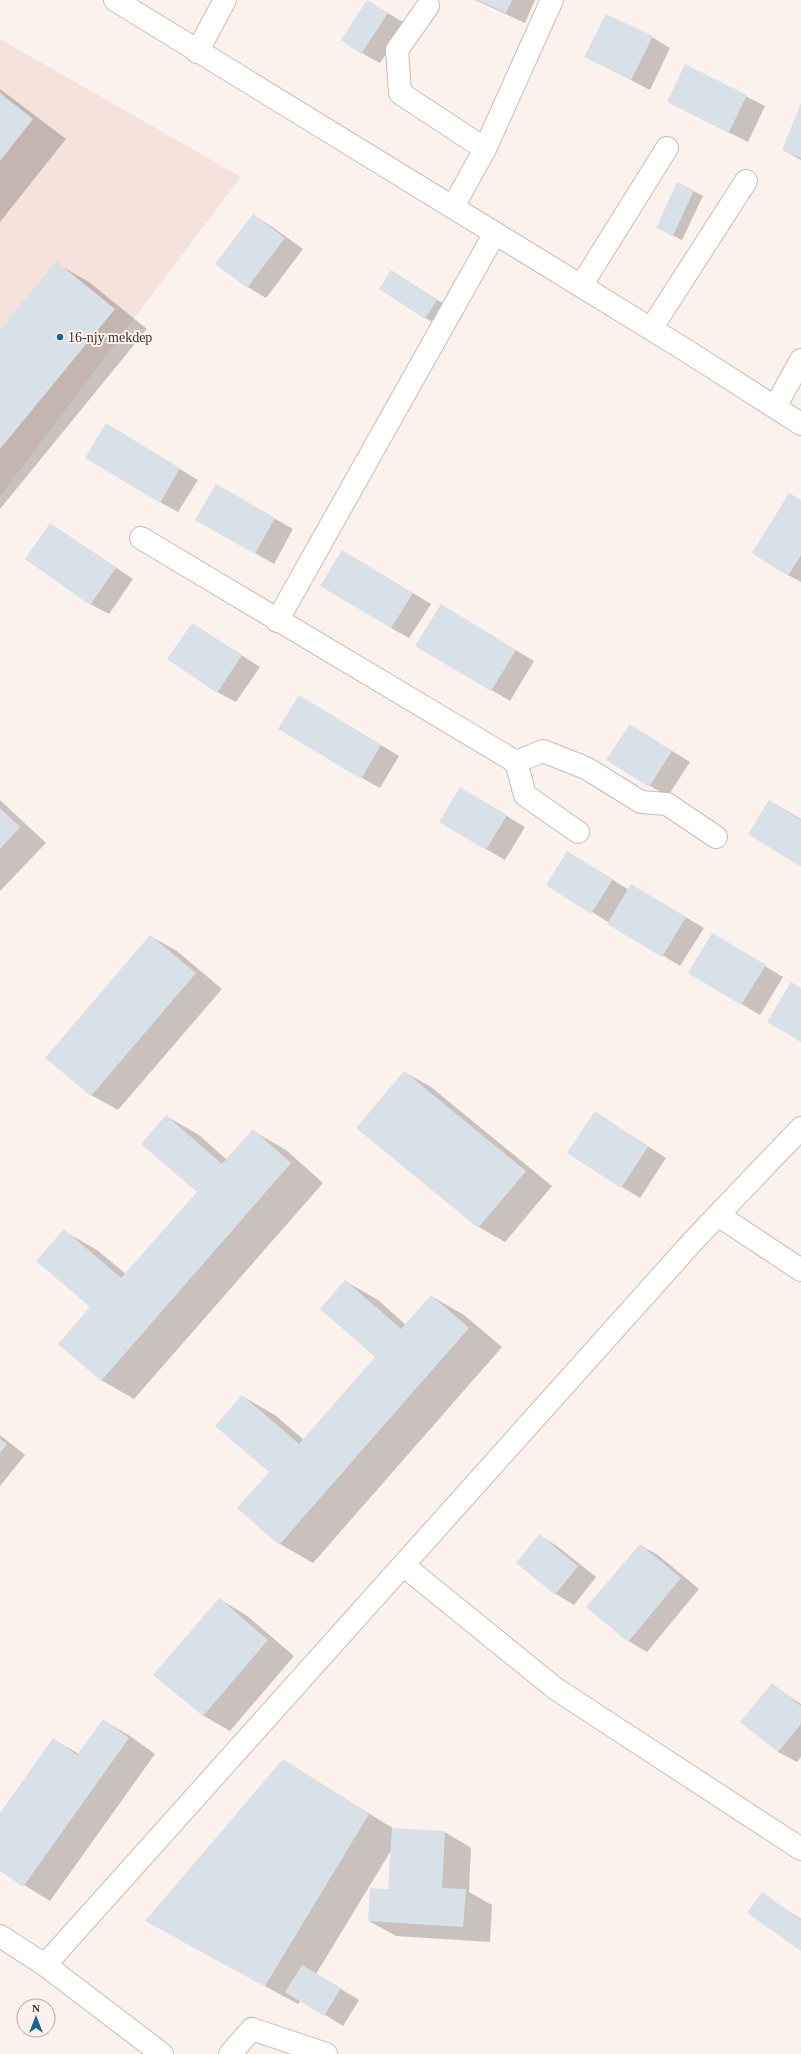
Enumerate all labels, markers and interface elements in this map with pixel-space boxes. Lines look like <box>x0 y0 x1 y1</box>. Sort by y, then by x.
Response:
place label: 16-njy mekdep <box>68 330 152 345</box>
marker: 16-njy mekdep <box>55 332 65 342</box>
north arrow <box>16 1998 56 2038</box>
text: N <box>32 2002 40 2014</box>

